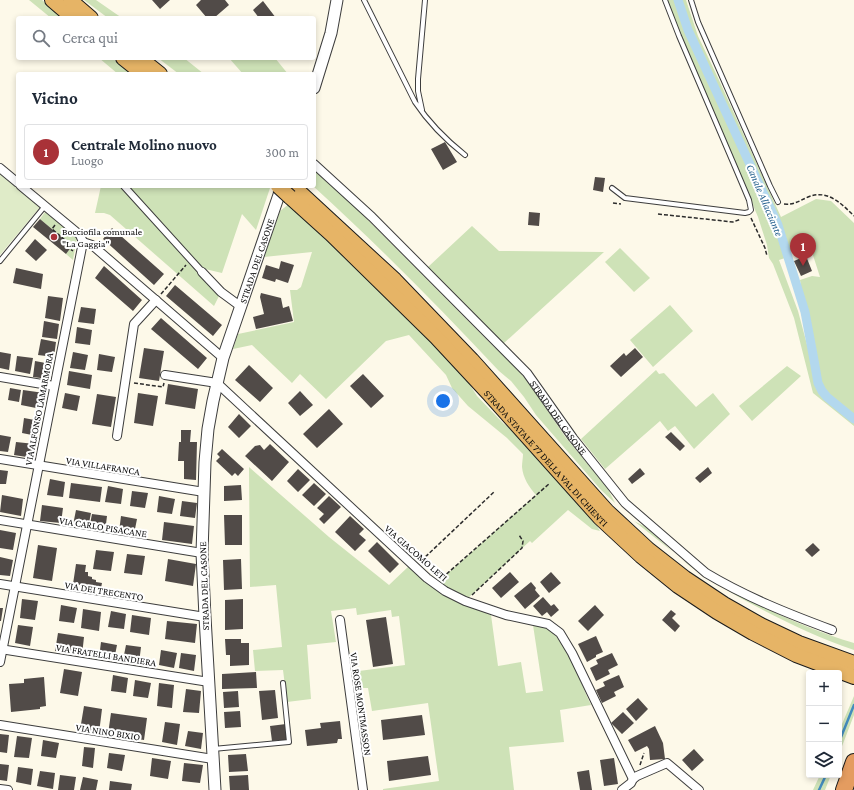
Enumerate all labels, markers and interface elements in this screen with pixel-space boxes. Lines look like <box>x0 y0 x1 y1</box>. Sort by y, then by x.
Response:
search box <box>16 16 316 60</box>
icon: search <box>30 27 52 49</box>
text: Cerca qui <box>62 30 118 46</box>
text: Vicino <box>32 89 78 108</box>
text: Centrale Molino nuovo <box>71 137 217 153</box>
text: 1 <box>44 145 48 160</box>
text: 300 m <box>265 145 299 160</box>
text: Luogo <box>71 153 103 168</box>
water label: Canale Allacciante <box>744 162 786 239</box>
street label: STRADA DEL CASONE <box>237 216 276 305</box>
place label: Bocciofila comunale "La Gaggia" <box>62 226 143 249</box>
marker: Bocciofila comunale "La Gaggia" <box>49 232 59 242</box>
pin: 1 <box>790 233 816 266</box>
street label: VIA ALFONSO LAMARMORA <box>23 351 55 466</box>
street label: STRADA DEL CASONE <box>528 378 590 457</box>
street label: STRADA STATALE 77 DELLA VAL DI CHIENTI <box>482 387 611 528</box>
your location <box>433 391 453 411</box>
street label: VIA VILLAFRANCA <box>65 455 141 477</box>
street label: VIA CARLO PISACANE <box>58 515 148 539</box>
street label: VIA GIACOMO LETI <box>382 523 450 583</box>
street label: STRADA DEL CASONE <box>197 541 211 631</box>
street label: VIA DEI TRECENTO <box>64 579 144 603</box>
street label: VIA FRATELLI BANDIERA <box>55 642 157 668</box>
street label: VIA ROSE MONTMASSON <box>348 652 374 757</box>
map controls <box>806 670 842 778</box>
button: + <box>806 670 842 706</box>
button: − <box>806 706 842 742</box>
street label: VIA NINO BIXIO <box>75 721 141 743</box>
button: layers <box>806 742 842 778</box>

